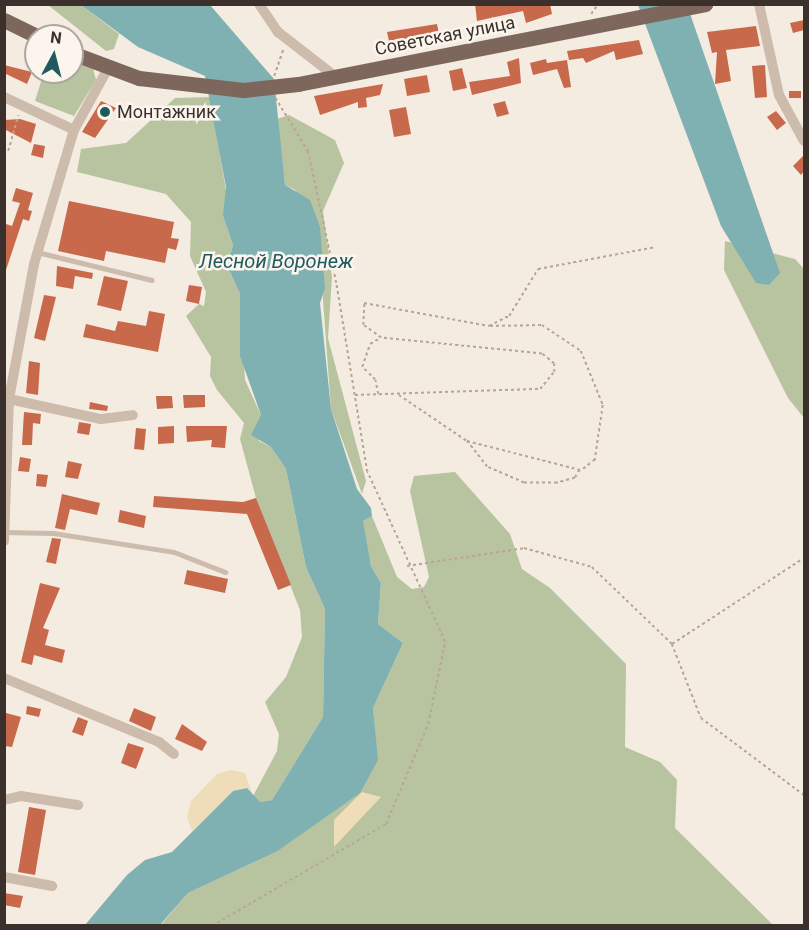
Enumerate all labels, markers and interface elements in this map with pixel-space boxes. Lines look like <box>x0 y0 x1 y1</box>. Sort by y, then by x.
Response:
street label: Советская улица <box>373 12 517 60</box>
north arrow <box>24 24 84 84</box>
text: N <box>49 28 63 48</box>
place label: Монтажник <box>117 101 216 123</box>
marker: Монтажник <box>98 105 112 119</box>
water label: Лесной Воронеж <box>199 249 353 273</box>

